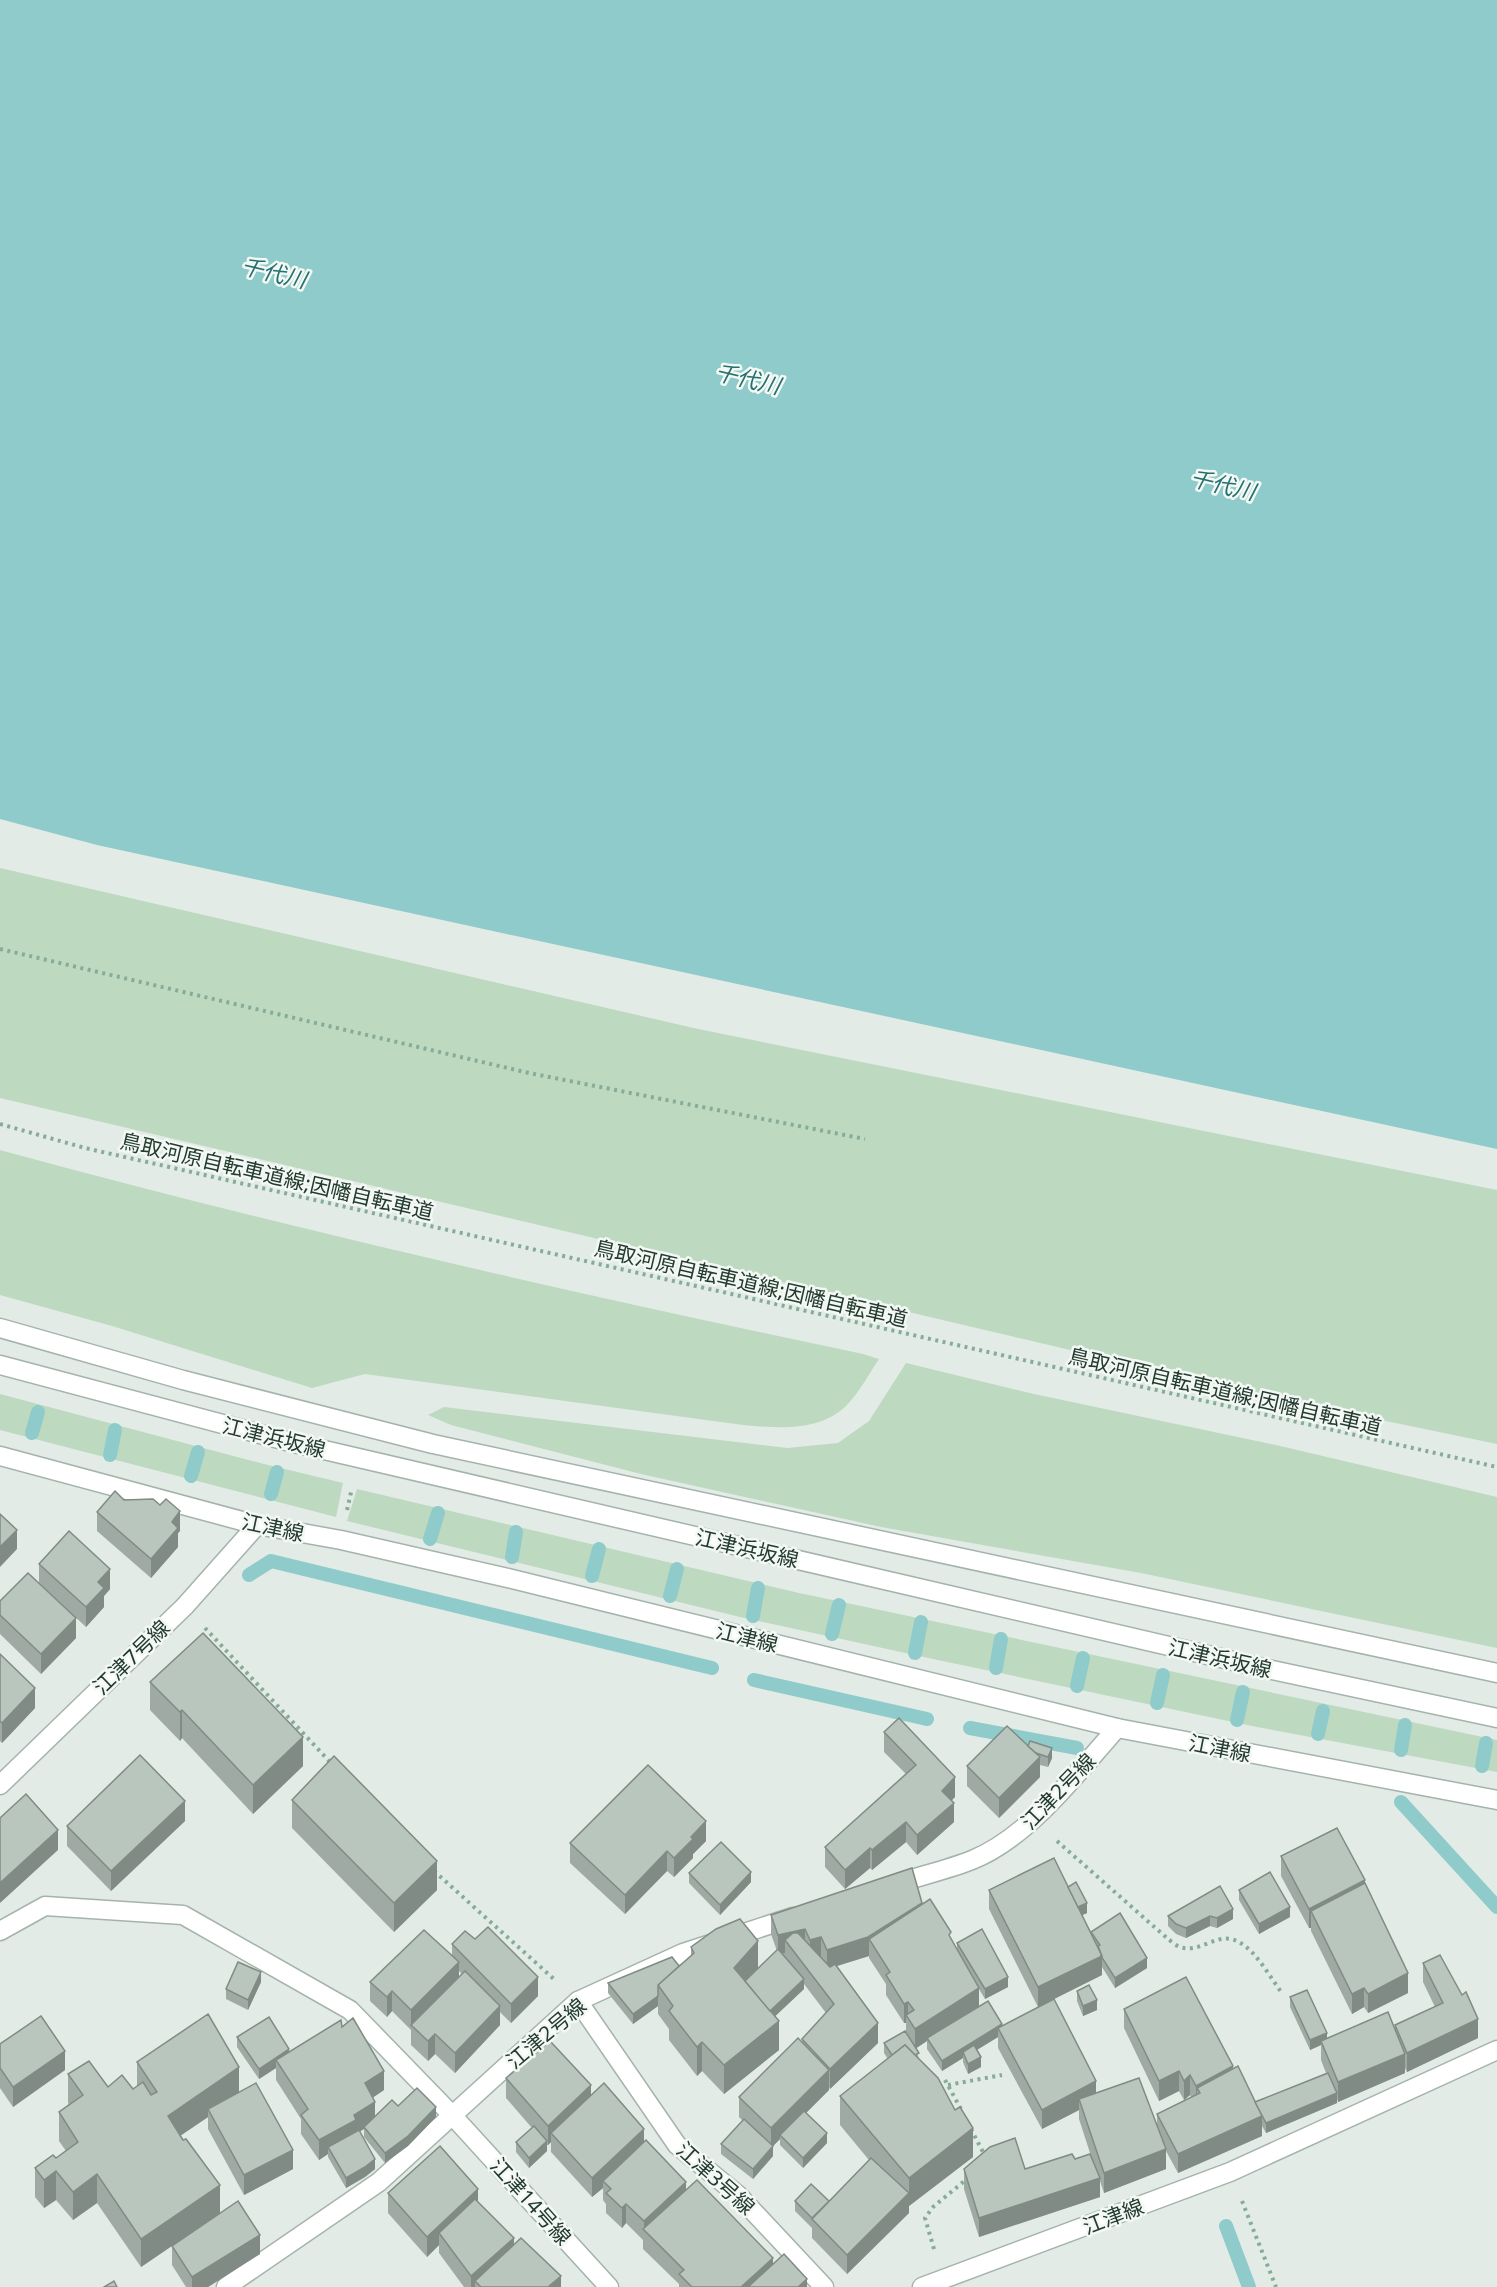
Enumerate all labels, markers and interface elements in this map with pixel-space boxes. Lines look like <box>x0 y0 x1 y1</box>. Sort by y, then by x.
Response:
water label: 千代川 <box>238 250 311 294</box>
water label: 千代川 <box>712 356 785 400</box>
water label: 千代川 <box>1187 462 1260 506</box>
street label: 鳥取河原自転車道線;因幡自転車道 <box>118 1126 436 1226</box>
street label: 鳥取河原自転車道線;因幡自転車道 <box>592 1233 910 1333</box>
street label: 鳥取河原自転車道線;因幡自転車道 <box>1066 1341 1384 1441</box>
street label: 江津浜坂線 <box>220 1411 328 1463</box>
street label: 江津線 <box>239 1507 307 1547</box>
street label: 江津浜坂線 <box>693 1523 801 1573</box>
street label: 江津7号線 <box>87 1614 175 1700</box>
street label: 江津線 <box>713 1616 781 1658</box>
street label: 江津浜坂線 <box>1166 1633 1274 1683</box>
street label: 江津線 <box>1186 1728 1254 1768</box>
street label: 江津2号線 <box>1015 1747 1101 1835</box>
street label: 江津2号線 <box>500 1991 592 2075</box>
street label: 江津3号線 <box>671 2135 761 2221</box>
street label: 江津14号線 <box>484 2151 578 2251</box>
street label: 江津線 <box>1079 2192 1147 2240</box>

